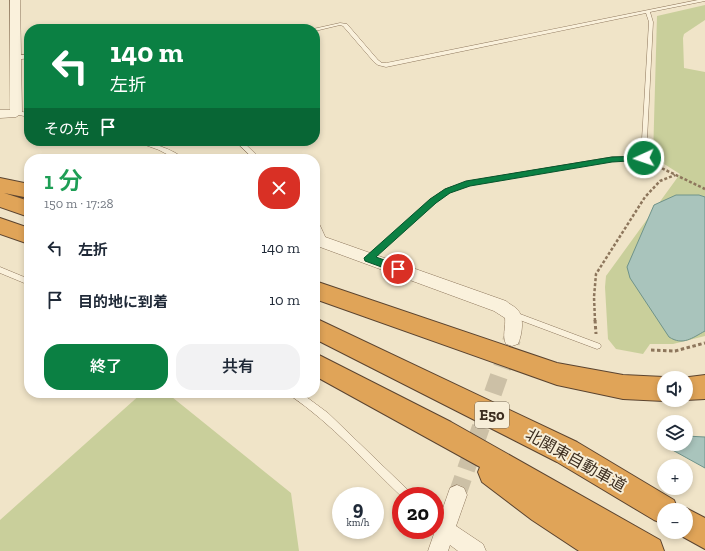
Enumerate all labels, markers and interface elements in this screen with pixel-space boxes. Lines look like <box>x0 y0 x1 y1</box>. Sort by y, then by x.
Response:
text: 140 m <box>110 36 183 69</box>
icon: left <box>44 40 96 92</box>
text: 左折 <box>110 74 146 96</box>
icon: arrive <box>97 116 119 138</box>
text: その先 <box>44 120 89 138</box>
position arrow <box>623 137 665 179</box>
text: 1 分 <box>44 166 82 195</box>
button: close <box>258 167 300 209</box>
text: 150 m · 17:28 <box>44 196 114 211</box>
icon: left <box>44 237 66 259</box>
text: 140 m <box>261 239 300 257</box>
text: 左折 <box>78 241 108 259</box>
pin <box>381 252 415 286</box>
icon: arrive <box>387 258 409 280</box>
icon: arrive <box>44 289 66 311</box>
text: 10 m <box>269 291 300 309</box>
text: 目的地に到着 <box>78 293 168 311</box>
button: 終了 <box>44 344 168 390</box>
button: 共有 <box>176 344 300 390</box>
map controls <box>657 371 693 539</box>
button: sound <box>657 371 693 407</box>
road number: E50 <box>475 402 509 428</box>
button: layers <box>657 415 693 451</box>
street label: 北関東自動車道 <box>522 425 630 495</box>
button: + <box>657 459 693 495</box>
speed limit sign: 20 <box>392 487 444 539</box>
text: 9 <box>353 496 363 520</box>
button: − <box>657 503 693 539</box>
text: km/h <box>347 517 369 529</box>

